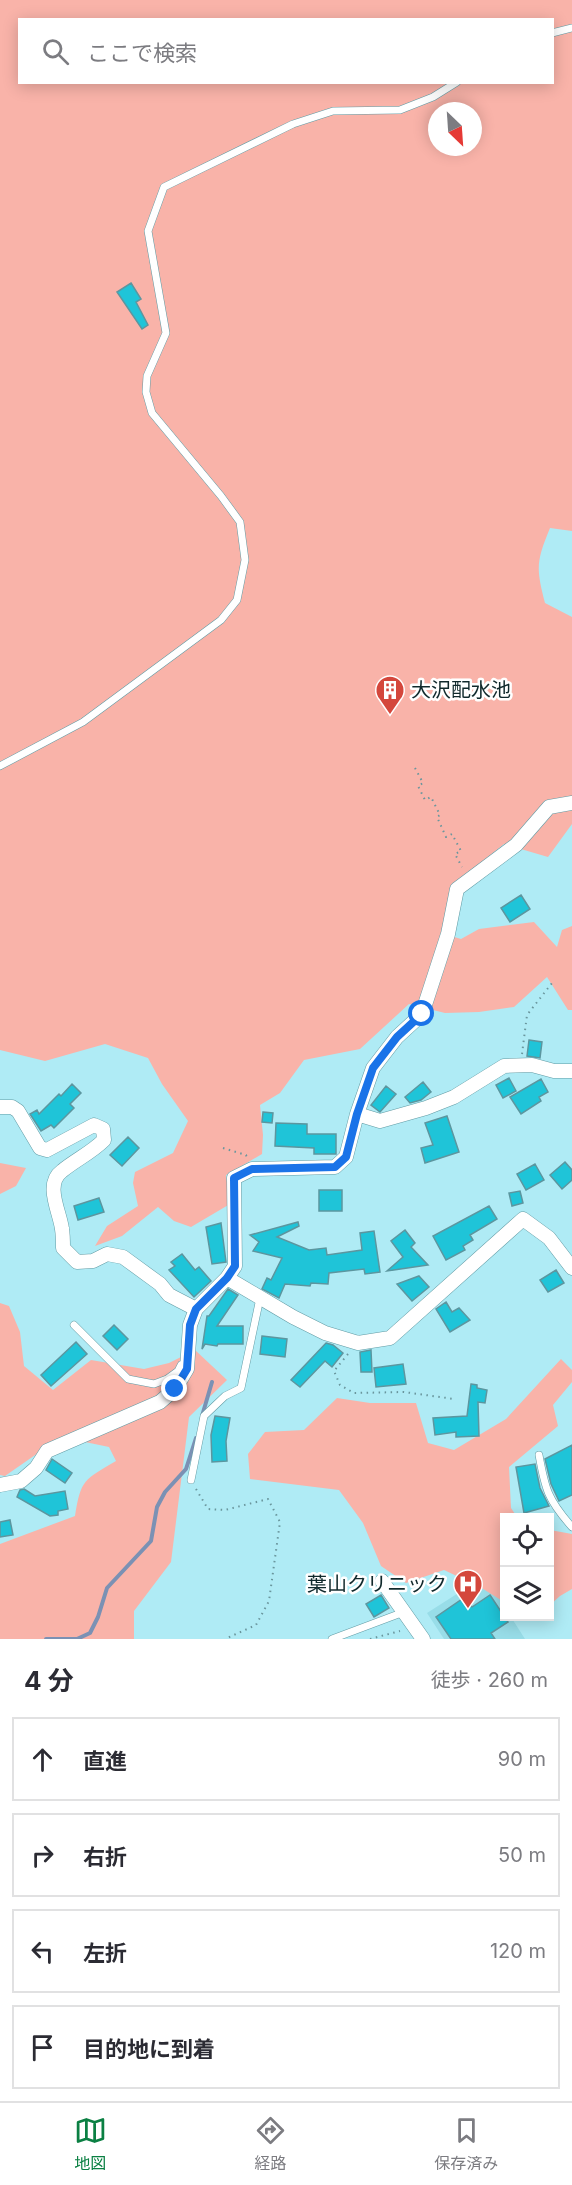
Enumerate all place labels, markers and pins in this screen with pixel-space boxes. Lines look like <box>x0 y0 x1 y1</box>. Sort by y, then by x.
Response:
building icon: 大沢配水池 <box>374 674 406 716</box>
place label: 大沢配水池 <box>411 678 511 702</box>
hospital icon: 葉山クリニック <box>452 1568 484 1610</box>
place label: 葉山クリニック <box>307 1572 447 1596</box>

